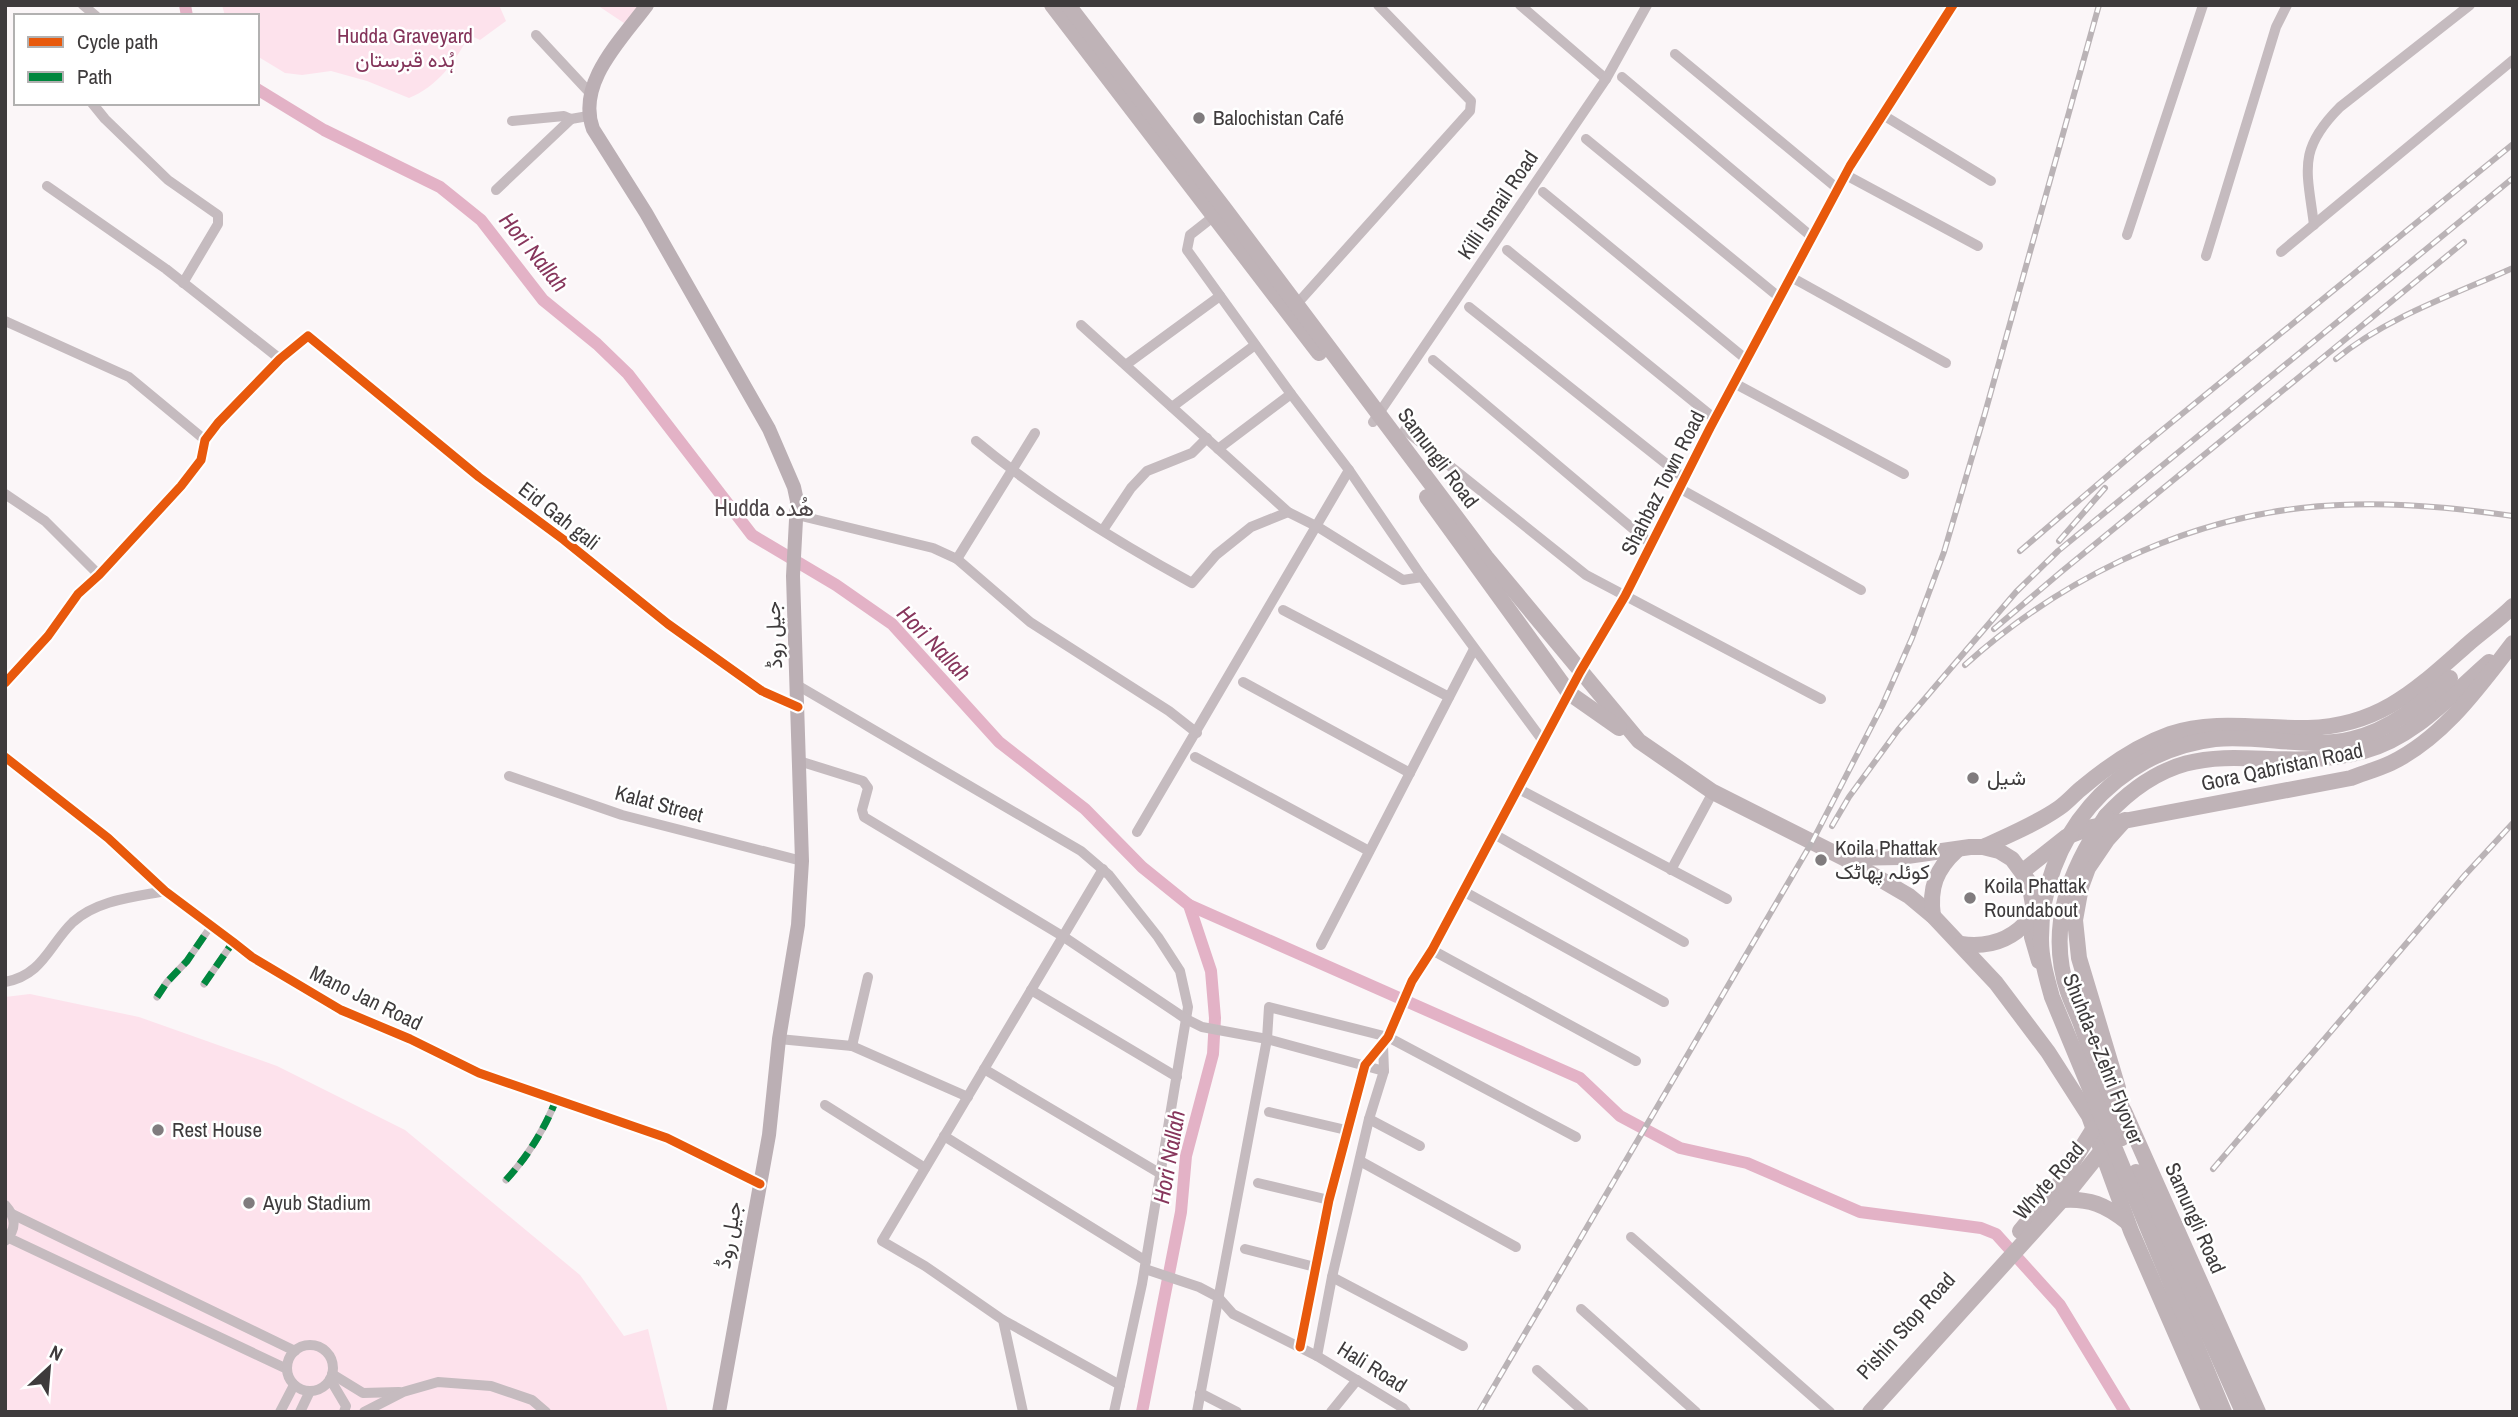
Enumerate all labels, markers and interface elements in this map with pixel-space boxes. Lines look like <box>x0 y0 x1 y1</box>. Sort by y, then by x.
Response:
legend <box>14 14 259 105</box>
park label: Hudda Graveyard ہُدہ قبرستان <box>337 21 473 74</box>
text: Cycle path <box>77 27 158 56</box>
text: Path <box>77 62 112 91</box>
place label: Balochistan Café <box>1213 103 1344 132</box>
marker: Balochistan Café <box>1191 110 1207 126</box>
street label: Killi Ismail Road <box>1451 145 1545 265</box>
water label: Hori Nallah <box>493 205 576 298</box>
street label: Samungli Road <box>1391 402 1486 514</box>
street label: Shahbaz Town Road <box>1614 406 1711 560</box>
street label: Eid Gah gali <box>513 475 606 557</box>
district label: Hudda ھُدہ <box>714 492 814 523</box>
water label: Hori Nallah <box>890 598 978 687</box>
street label: جیل روڈ <box>758 601 789 669</box>
street label: Gora Qabristan Road <box>2198 735 2365 798</box>
place label: شیل <box>1987 763 2026 792</box>
marker: شیل <box>1965 770 1981 786</box>
street label: Kalat Street <box>612 778 707 829</box>
place label: Koila Phattak کوئلہ پھاٹک <box>1835 833 1938 886</box>
marker: Koila Phattak کوئلہ پھاٹک <box>1813 852 1829 868</box>
place label: Koila Phattak Roundabout <box>1984 871 2087 924</box>
marker: Koila Phattak Roundabout <box>1962 890 1978 906</box>
street label: Mano Jan Road <box>305 958 427 1037</box>
street label: Shuhda-e-Zehri Flyover <box>2056 969 2151 1149</box>
water label: Hori Nallah <box>1145 1108 1192 1206</box>
place label: Rest House <box>172 1115 262 1144</box>
marker: Rest House <box>150 1122 166 1138</box>
street label: Whyte Road <box>2007 1135 2091 1226</box>
street label: Samungli Road <box>2158 1158 2233 1278</box>
place label: Ayub Stadium <box>262 1188 371 1217</box>
marker: Ayub Stadium <box>241 1195 257 1211</box>
street label: جیل روڈ <box>708 1199 749 1271</box>
street label: Pishin Stop Road <box>1850 1266 1962 1386</box>
north arrow <box>14 1333 84 1403</box>
street label: Hali Road <box>1332 1334 1412 1399</box>
text: N <box>46 1339 67 1367</box>

